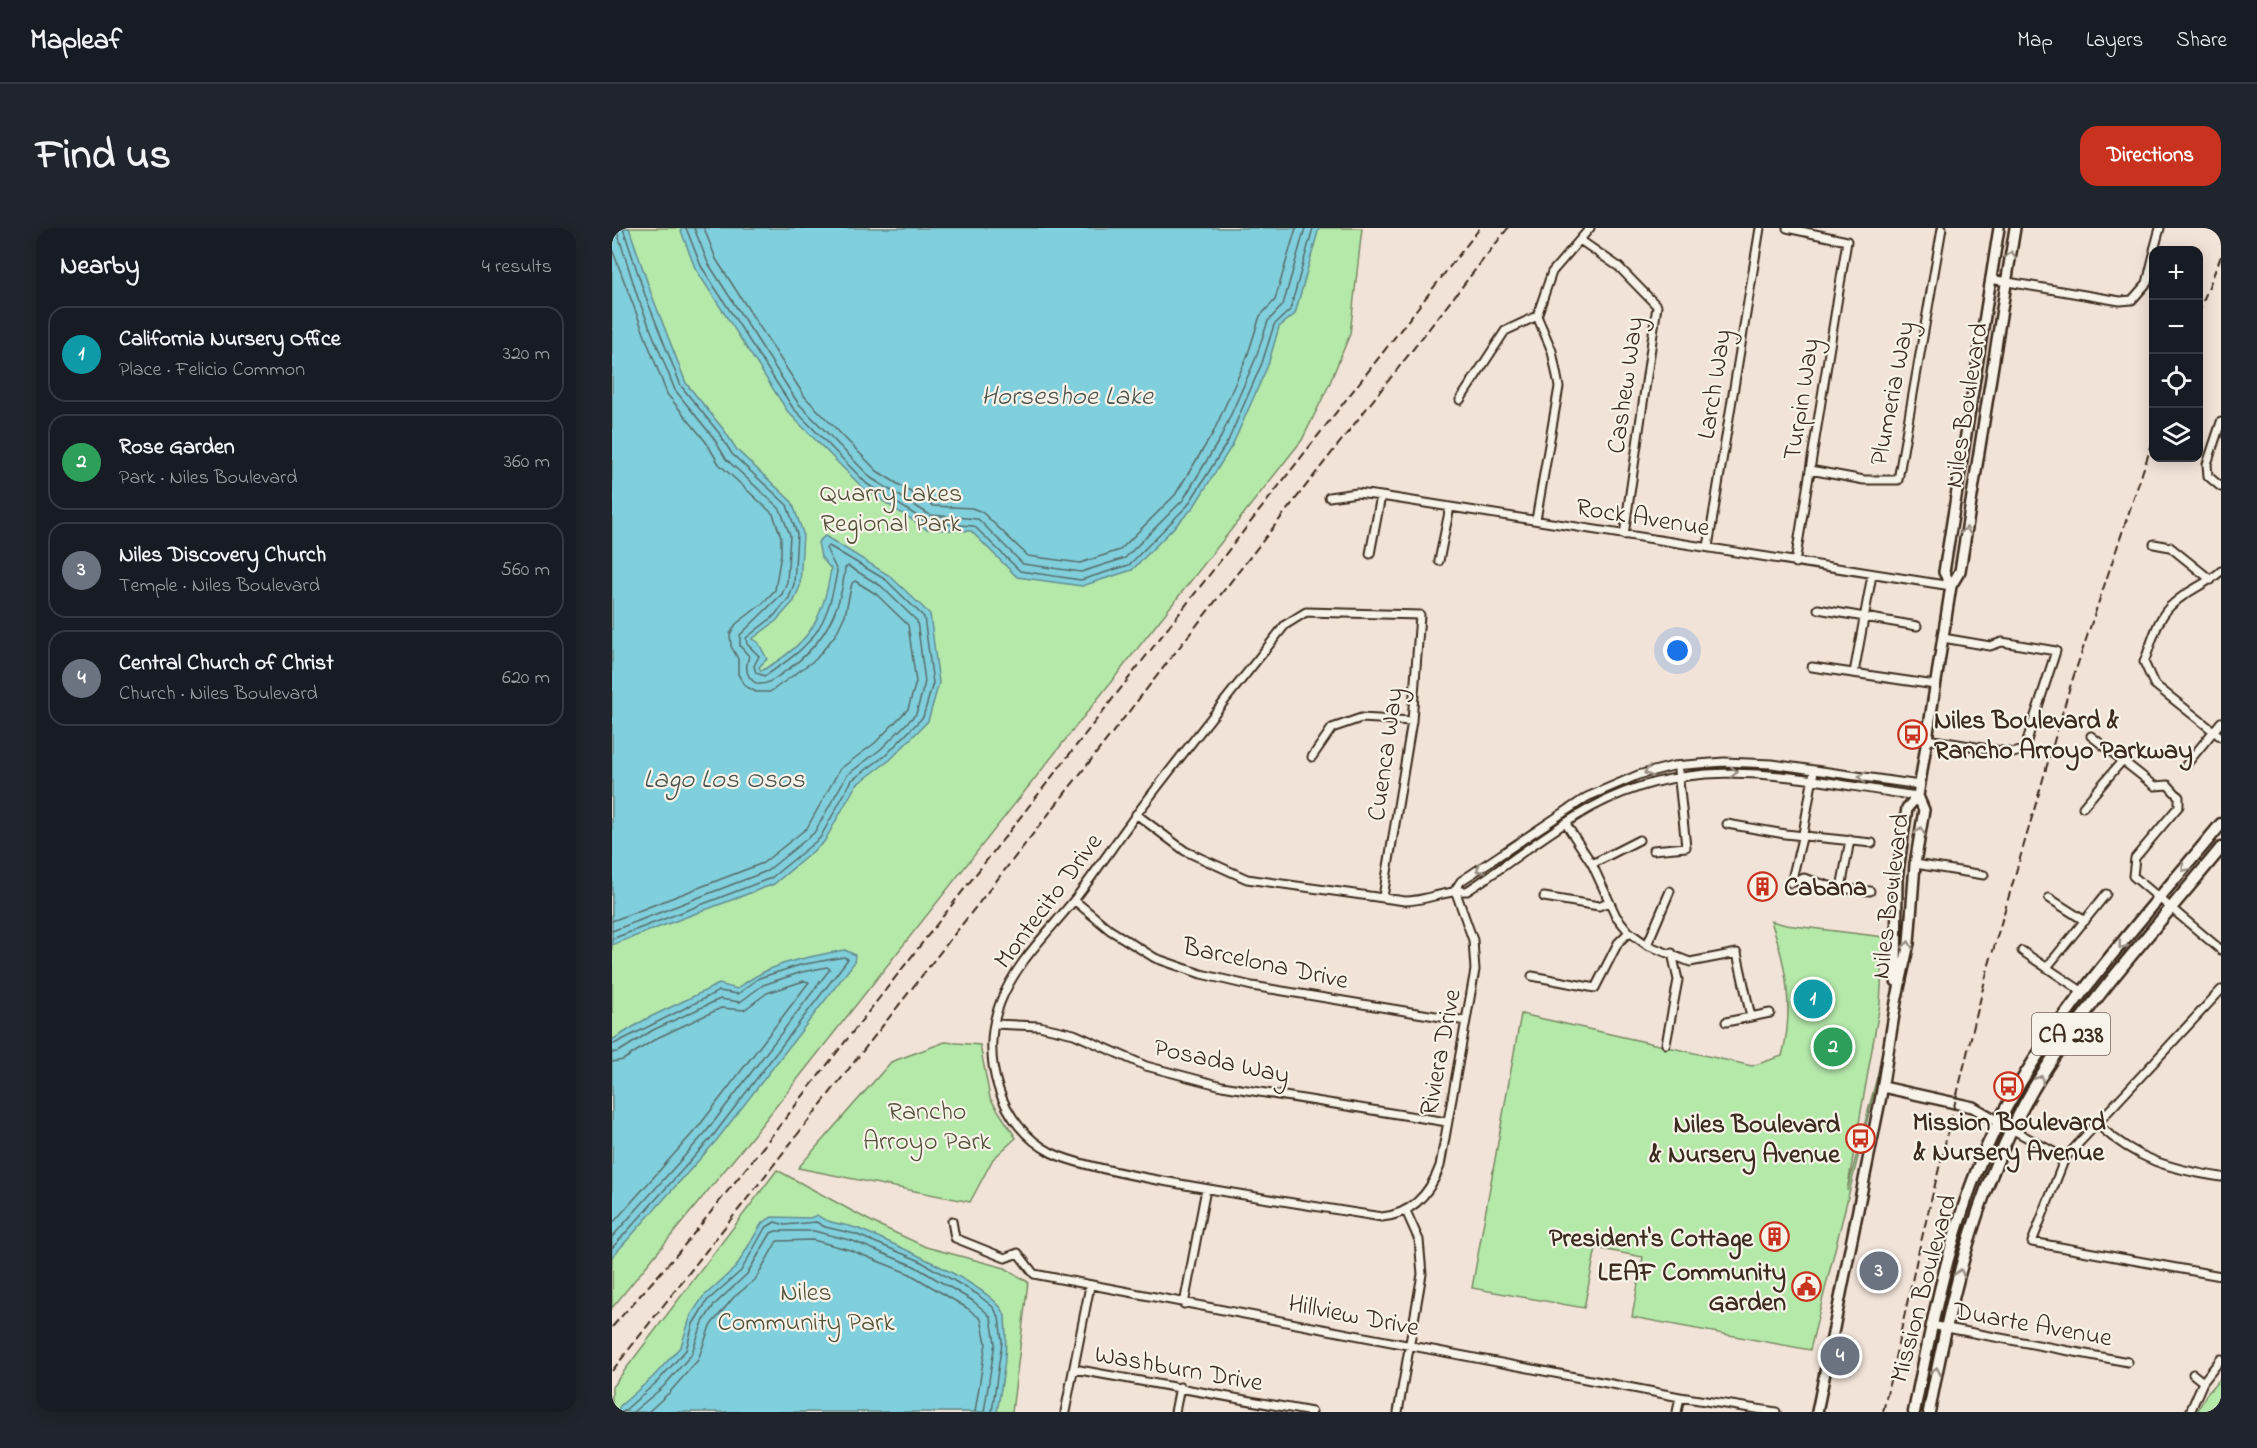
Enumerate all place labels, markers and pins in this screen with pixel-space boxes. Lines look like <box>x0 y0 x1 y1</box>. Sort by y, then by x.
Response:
place label: Niles Boulevard & Rancho Arroyo Parkway <box>1934 703 2193 771</box>
bus stop icon: Niles Boulevard & Rancho Arroyo Parkway <box>1897 718 1929 750</box>
building icon: Cabana <box>1747 870 1779 902</box>
place label: Cabana <box>1784 870 1867 908</box>
pin: 1 <box>1794 976 1832 1022</box>
pin: 2 <box>1814 1024 1852 1070</box>
bus stop icon: Mission Boulevard & Nursery Avenue <box>1993 1071 2025 1103</box>
place label: Mission Boulevard & Nursery Avenue <box>1912 1105 2106 1173</box>
place label: Niles Boulevard & Nursery Avenue <box>1649 1107 1841 1175</box>
bus stop icon: Niles Boulevard & Nursery Avenue <box>1845 1122 1877 1154</box>
place label: President's Cottage <box>1549 1221 1754 1260</box>
building icon: President's Cottage <box>1758 1221 1790 1253</box>
pin: 3 <box>1860 1248 1898 1294</box>
place label: LEAF Community Garden <box>1598 1255 1786 1323</box>
public building icon: LEAF Community Garden <box>1791 1270 1823 1302</box>
pin: 4 <box>1820 1334 1860 1378</box>

